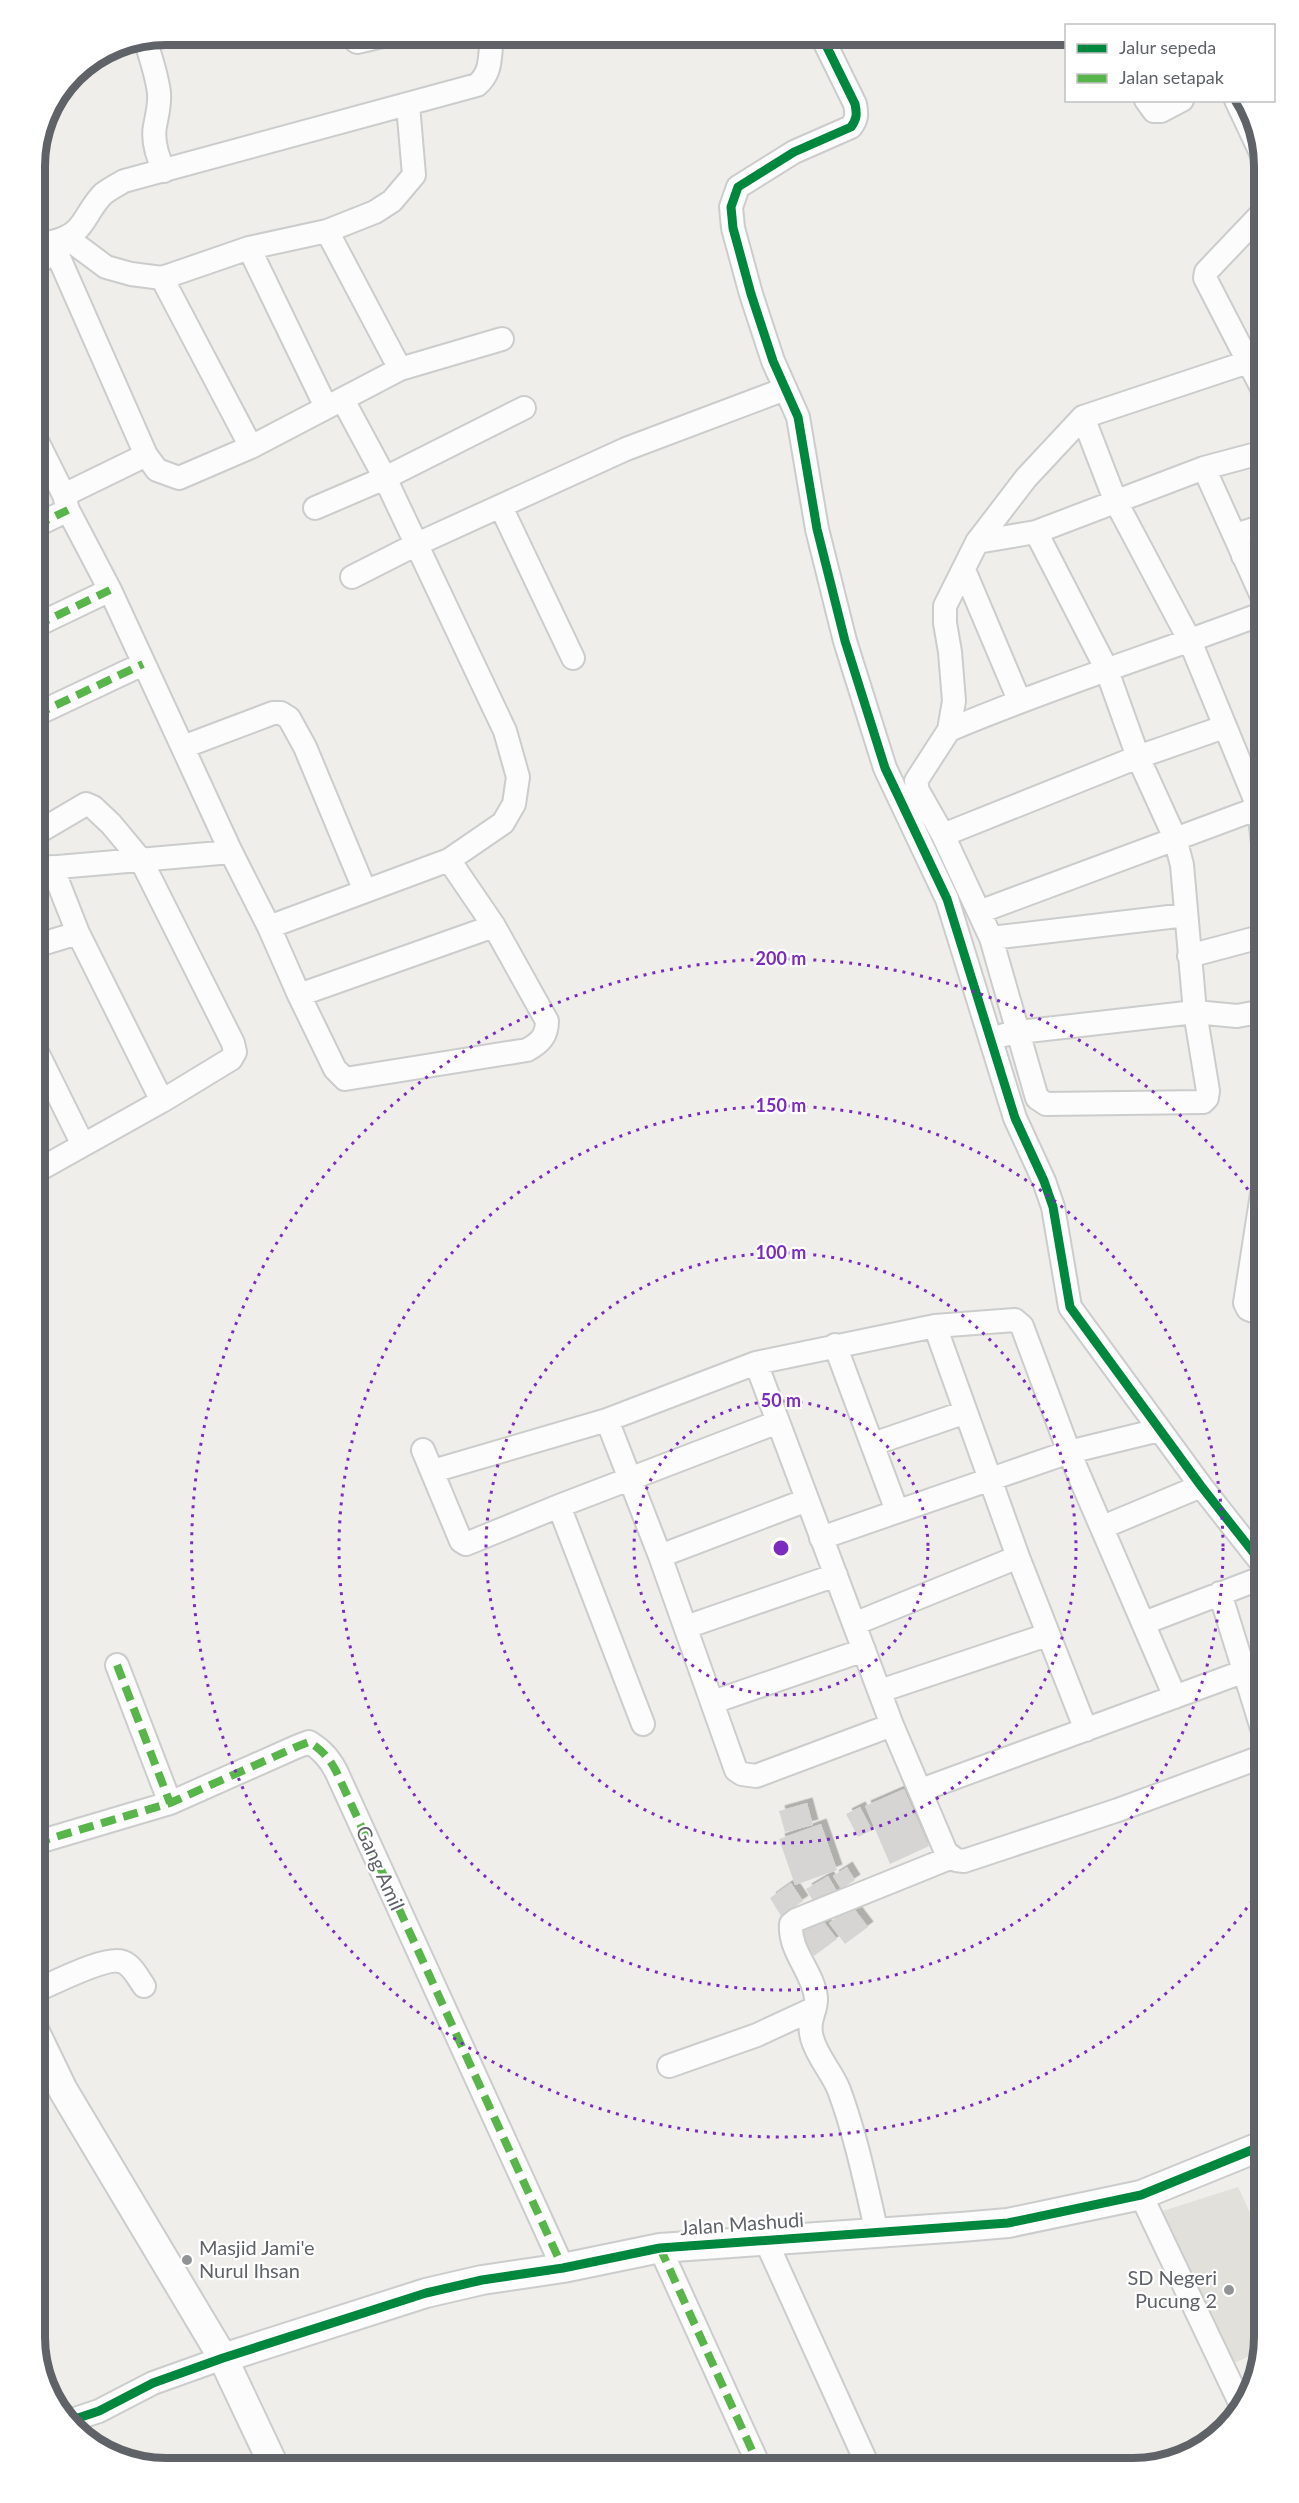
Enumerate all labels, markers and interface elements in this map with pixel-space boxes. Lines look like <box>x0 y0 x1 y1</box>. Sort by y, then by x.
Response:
legend <box>1065 24 1275 102</box>
text: Jalur sepeda <box>1119 36 1216 58</box>
text: Jalan setapak <box>1119 66 1225 88</box>
text: 200 m <box>756 947 806 969</box>
text: 150 m <box>756 1094 806 1116</box>
text: 100 m <box>756 1241 806 1263</box>
text: 50 m <box>761 1389 801 1411</box>
centre of rings <box>771 1538 791 1558</box>
street label: Gang Amil <box>352 1822 410 1914</box>
street label: Jalan Mashudi <box>679 2207 805 2239</box>
place label: Masjid Jami'e Nurul Ihsan <box>199 2235 315 2282</box>
marker: Masjid Jami'e Nurul Ihsan <box>180 2253 194 2267</box>
place label: SD Negeri Pucung 2 <box>1127 2265 1217 2312</box>
marker: SD Negeri Pucung 2 <box>1222 2283 1236 2297</box>

